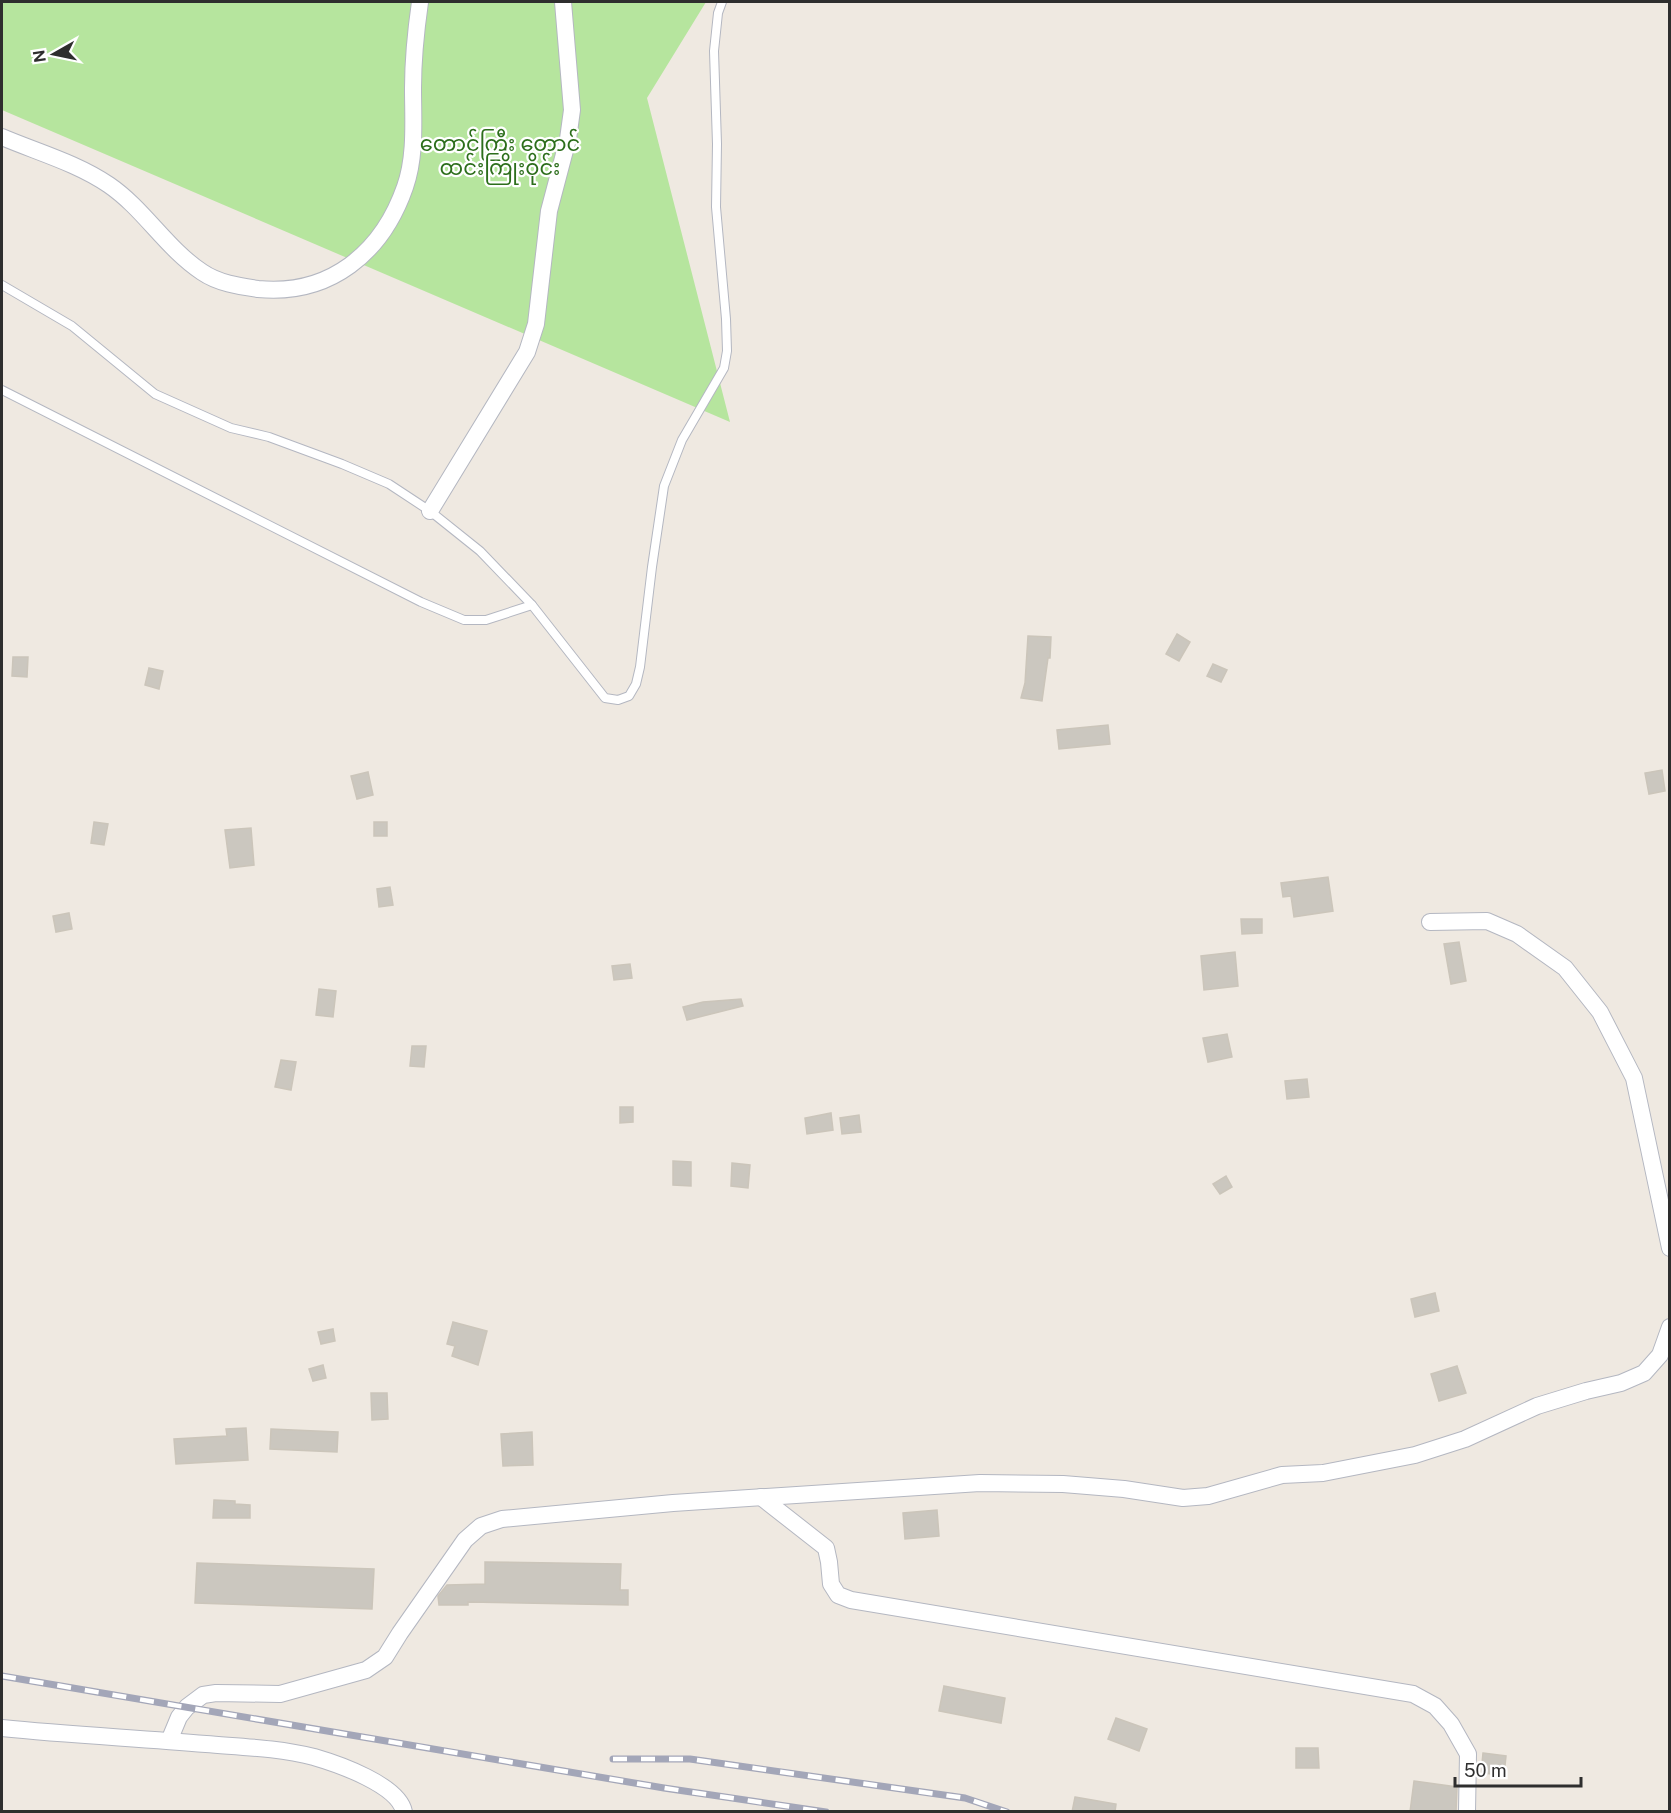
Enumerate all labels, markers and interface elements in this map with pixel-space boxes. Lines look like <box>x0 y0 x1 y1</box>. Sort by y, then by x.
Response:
north arrow <box>24 24 84 84</box>
text: N <box>29 49 50 64</box>
park label: တောင်ကြီး တောင် ထင်းကြိုးဝိုင်း <box>420 128 580 185</box>
scale bar <box>1455 1750 1581 1788</box>
text: 50 m <box>1464 1760 1507 1781</box>

